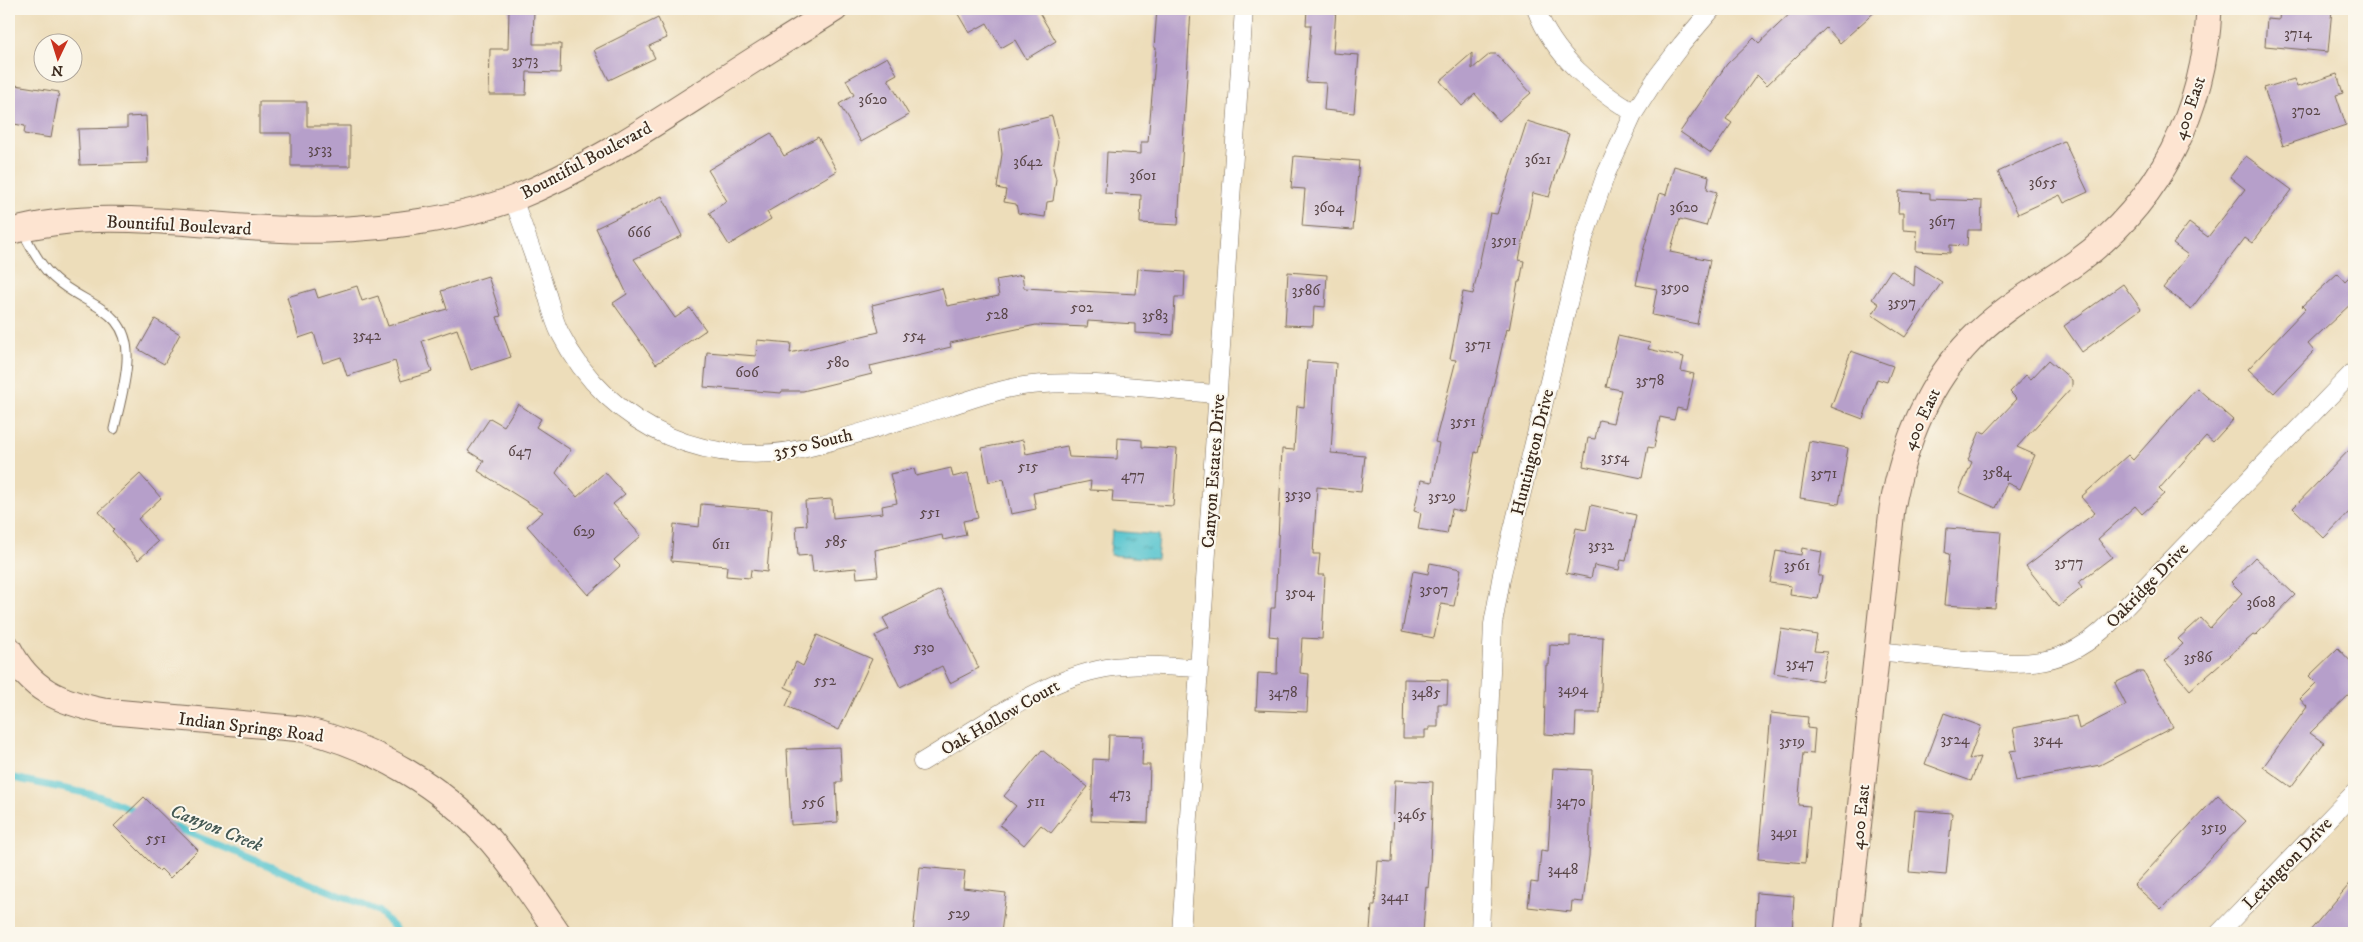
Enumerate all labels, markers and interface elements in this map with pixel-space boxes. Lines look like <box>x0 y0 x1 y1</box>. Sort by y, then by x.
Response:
house number: 3714 <box>2284 24 2312 43</box>
north arrow <box>32 32 82 82</box>
house number: 3573 <box>512 51 538 70</box>
text: N <box>50 61 64 79</box>
street label: 400 East <box>2169 73 2211 143</box>
house number: 3620 <box>859 90 887 109</box>
house number: 3702 <box>2292 101 2321 120</box>
street label: Bountiful Boulevard <box>517 117 656 205</box>
house number: 3533 <box>308 140 332 159</box>
house number: 3621 <box>1525 150 1551 169</box>
house number: 3642 <box>1013 152 1043 171</box>
house number: 3601 <box>1130 166 1156 185</box>
house number: 3655 <box>2029 173 2058 192</box>
house number: 3604 <box>1314 198 1344 217</box>
house number: 3620 <box>1670 198 1698 217</box>
street label: Bountiful Boulevard <box>106 211 252 241</box>
house number: 3617 <box>1929 212 1955 231</box>
house number: 666 <box>627 223 652 242</box>
house number: 3591 <box>1491 231 1517 250</box>
house number: 3590 <box>1661 278 1689 297</box>
house number: 3586 <box>1292 281 1321 300</box>
house number: 3597 <box>1888 293 1916 312</box>
house number: 502 <box>1071 298 1094 317</box>
house number: 528 <box>986 305 1008 324</box>
house number: 3583 <box>1142 306 1168 325</box>
house number: 3542 <box>353 326 382 345</box>
house number: 554 <box>903 326 926 345</box>
house number: 3571 <box>1465 335 1491 354</box>
house number: 580 <box>827 353 850 372</box>
house number: 606 <box>735 363 760 382</box>
house number: 3578 <box>1636 371 1664 390</box>
street label: 400 East <box>1898 385 1946 454</box>
street label: Huntington Drive <box>1507 387 1559 518</box>
street label: Canyon Estates Drive <box>1198 393 1230 549</box>
house number: 3551 <box>1450 412 1476 431</box>
street label: 3550 South <box>772 424 855 464</box>
house number: 647 <box>508 442 532 461</box>
house number: 3554 <box>1601 448 1630 467</box>
house number: 515 <box>1018 457 1039 476</box>
house number: 3584 <box>1982 463 2012 482</box>
house number: 3571 <box>1811 464 1837 483</box>
house number: 477 <box>1121 466 1145 485</box>
house number: 3530 <box>1285 485 1311 504</box>
house number: 3529 <box>1428 487 1456 506</box>
house number: 551 <box>920 503 940 522</box>
house number: 629 <box>573 522 595 541</box>
house number: 585 <box>825 532 848 551</box>
house number: 611 <box>712 535 730 554</box>
house number: 3532 <box>1588 536 1615 555</box>
street label: Oakridge Drive <box>2102 539 2194 633</box>
house number: 3577 <box>2055 553 2084 572</box>
house number: 3561 <box>1784 556 1810 575</box>
house number: 3507 <box>1419 580 1449 599</box>
house number: 3504 <box>1285 583 1315 602</box>
house number: 3608 <box>2247 593 2275 612</box>
house number: 530 <box>913 638 935 657</box>
house number: 3586 <box>2184 648 2213 667</box>
house number: 3547 <box>1786 654 1814 673</box>
house number: 552 <box>814 671 837 690</box>
street label: Oak Hollow Court <box>937 675 1064 761</box>
house number: 3494 <box>1558 680 1589 699</box>
house number: 3478 <box>1268 683 1298 702</box>
house number: 3485 <box>1411 683 1441 702</box>
street label: Indian Springs Road <box>177 708 325 748</box>
house number: 3524 <box>1940 730 1970 749</box>
house number: 3544 <box>2033 730 2063 749</box>
house number: 3519 <box>1779 732 1805 751</box>
street label: 400 East <box>1847 783 1875 851</box>
house number: 473 <box>1109 784 1131 803</box>
house number: 511 <box>1027 792 1045 811</box>
house number: 3470 <box>1556 792 1586 811</box>
house number: 556 <box>802 793 826 812</box>
water label: Canyon Creek <box>167 799 266 857</box>
house number: 3465 <box>1397 805 1427 824</box>
street label: Lexington Drive <box>2238 813 2337 914</box>
house number: 3519 <box>2201 818 2227 837</box>
house number: 3491 <box>1770 823 1798 842</box>
house number: 551 <box>146 829 166 848</box>
house number: 3448 <box>1548 860 1578 879</box>
house number: 3441 <box>1381 887 1409 906</box>
house number: 529 <box>948 904 970 923</box>

